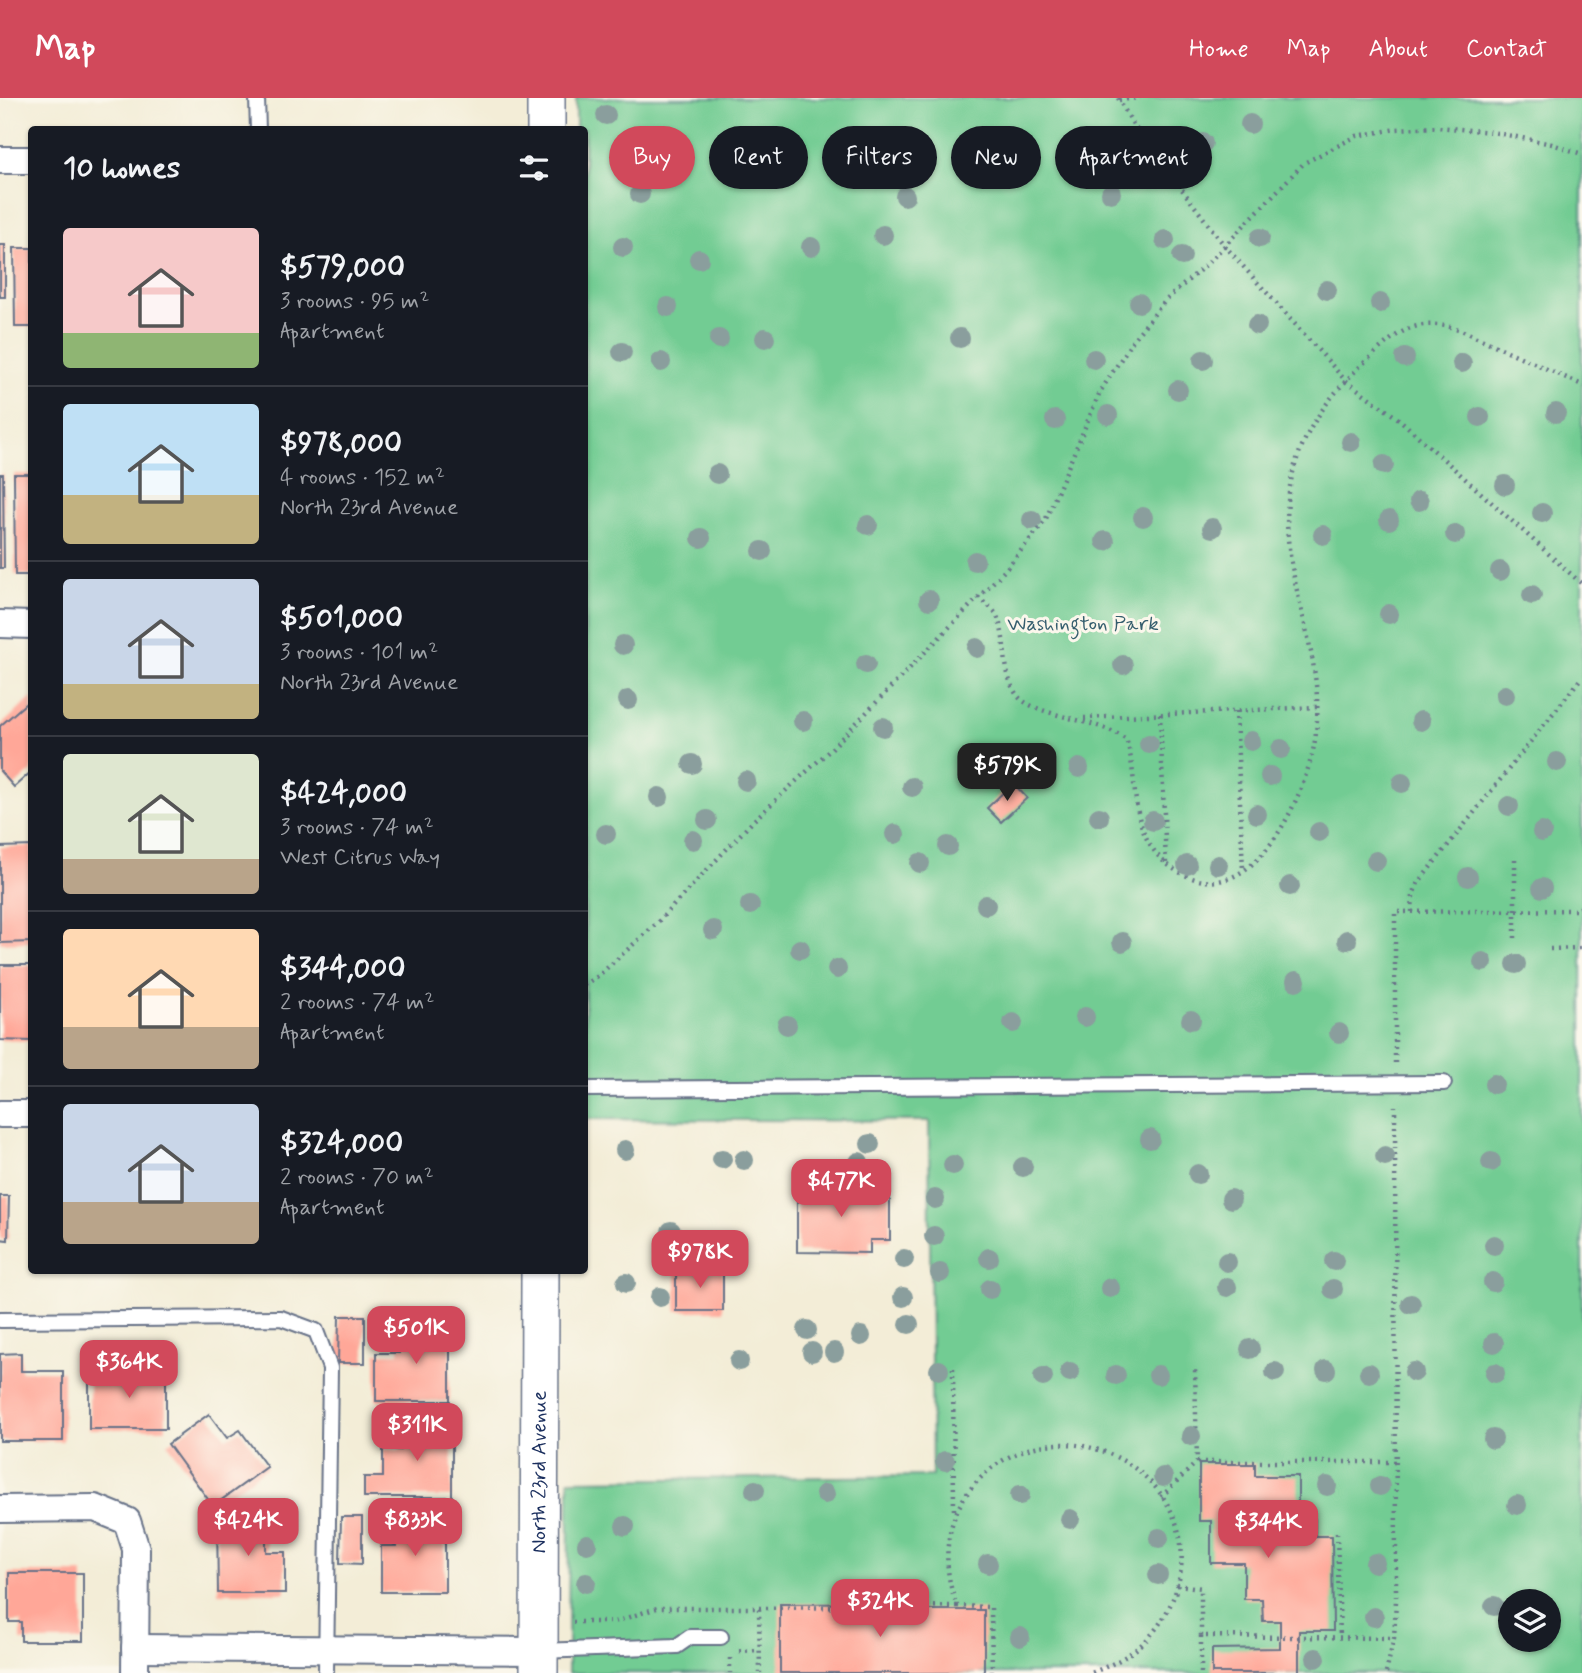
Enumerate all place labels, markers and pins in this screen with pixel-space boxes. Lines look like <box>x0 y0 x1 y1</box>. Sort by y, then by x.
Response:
pin: $579K <box>958 744 1056 803</box>
pin: $477K <box>792 1160 890 1219</box>
pin: $978K <box>651 1230 749 1290</box>
pin: $501K <box>367 1306 465 1366</box>
pin: $364K <box>80 1340 178 1400</box>
pin: $311K <box>368 1404 466 1463</box>
pin: $424K <box>199 1498 297 1558</box>
pin: $833K <box>366 1498 464 1558</box>
pin: $344K <box>1219 1500 1317 1560</box>
pin: $324K <box>831 1580 929 1639</box>

